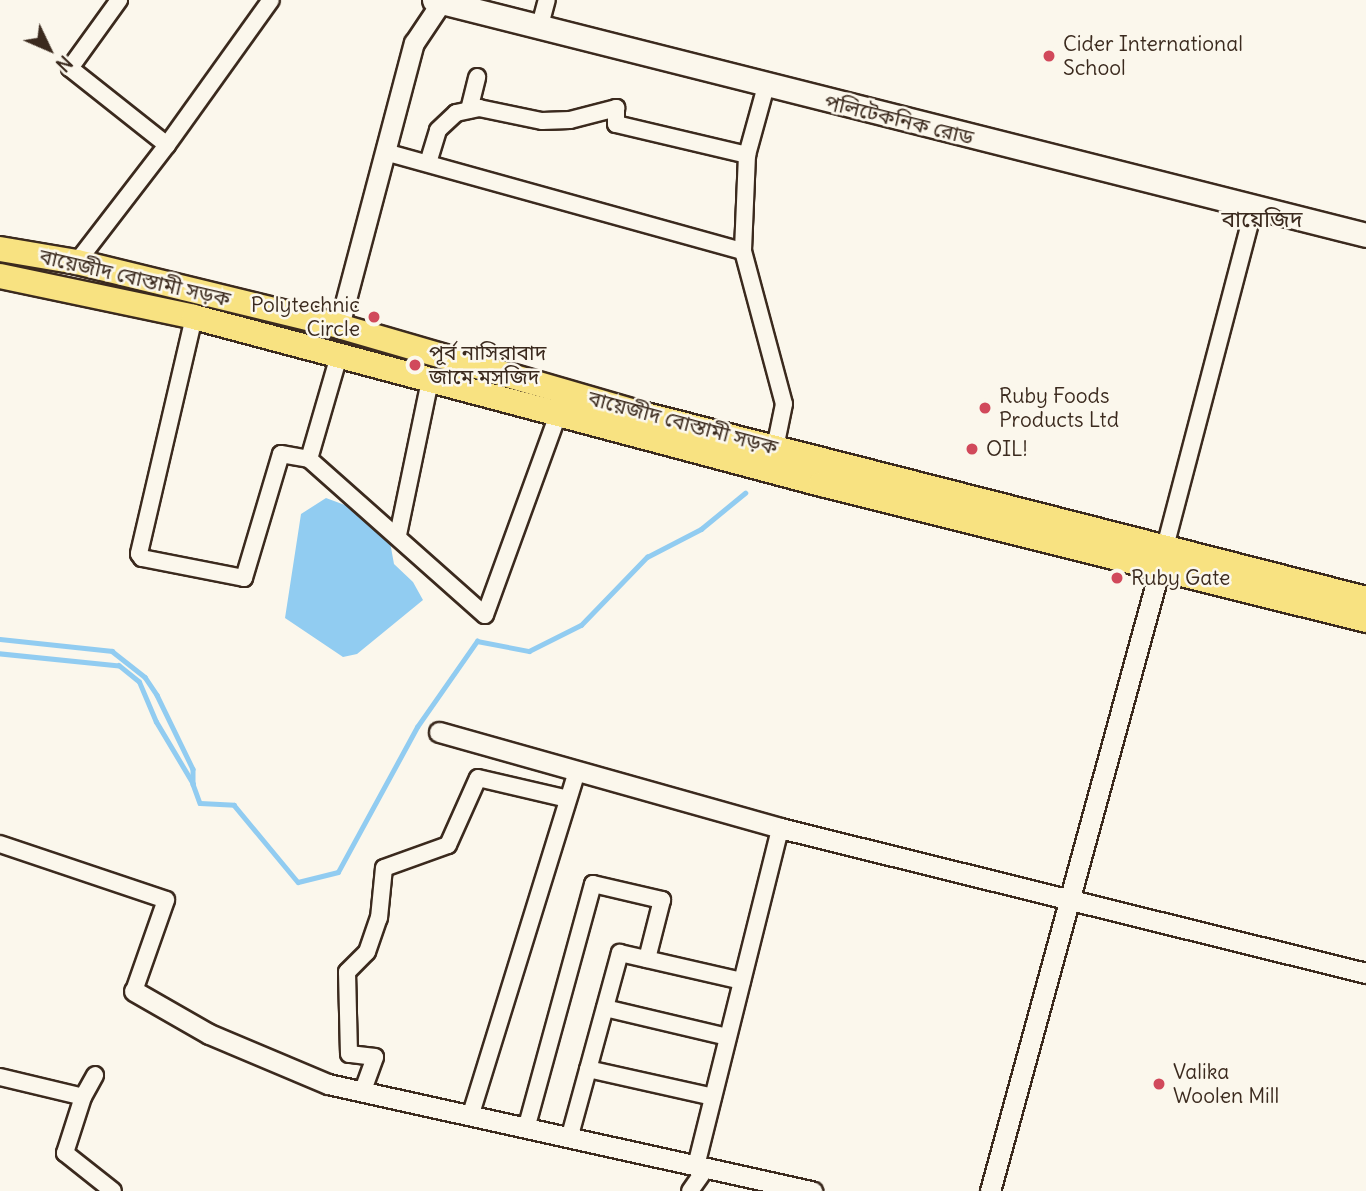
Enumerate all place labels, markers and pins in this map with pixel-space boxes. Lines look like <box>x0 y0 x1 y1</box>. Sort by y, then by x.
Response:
place label: Cider International School <box>1063 31 1243 81</box>
marker: Cider International School <box>1041 48 1057 64</box>
place label: Polytechnic Circle <box>251 292 360 342</box>
marker: Polytechnic Circle <box>366 309 382 325</box>
place label: পূর্ব নাসিরাবাদ জামে মসজিদ <box>429 340 546 390</box>
marker: পূর্ব নাসিরাবাদ জামে মসজিদ <box>407 357 423 373</box>
place label: Ruby Foods Products Ltd <box>999 383 1119 433</box>
marker: Ruby Foods Products Ltd <box>977 400 993 416</box>
place label: OIL! <box>986 436 1028 462</box>
marker: OIL! <box>964 441 980 457</box>
place label: Ruby Gate <box>1131 565 1230 591</box>
marker: Ruby Gate <box>1109 570 1125 586</box>
place label: Valika Woolen Mill <box>1173 1059 1279 1109</box>
marker: Valika Woolen Mill <box>1151 1076 1167 1092</box>

